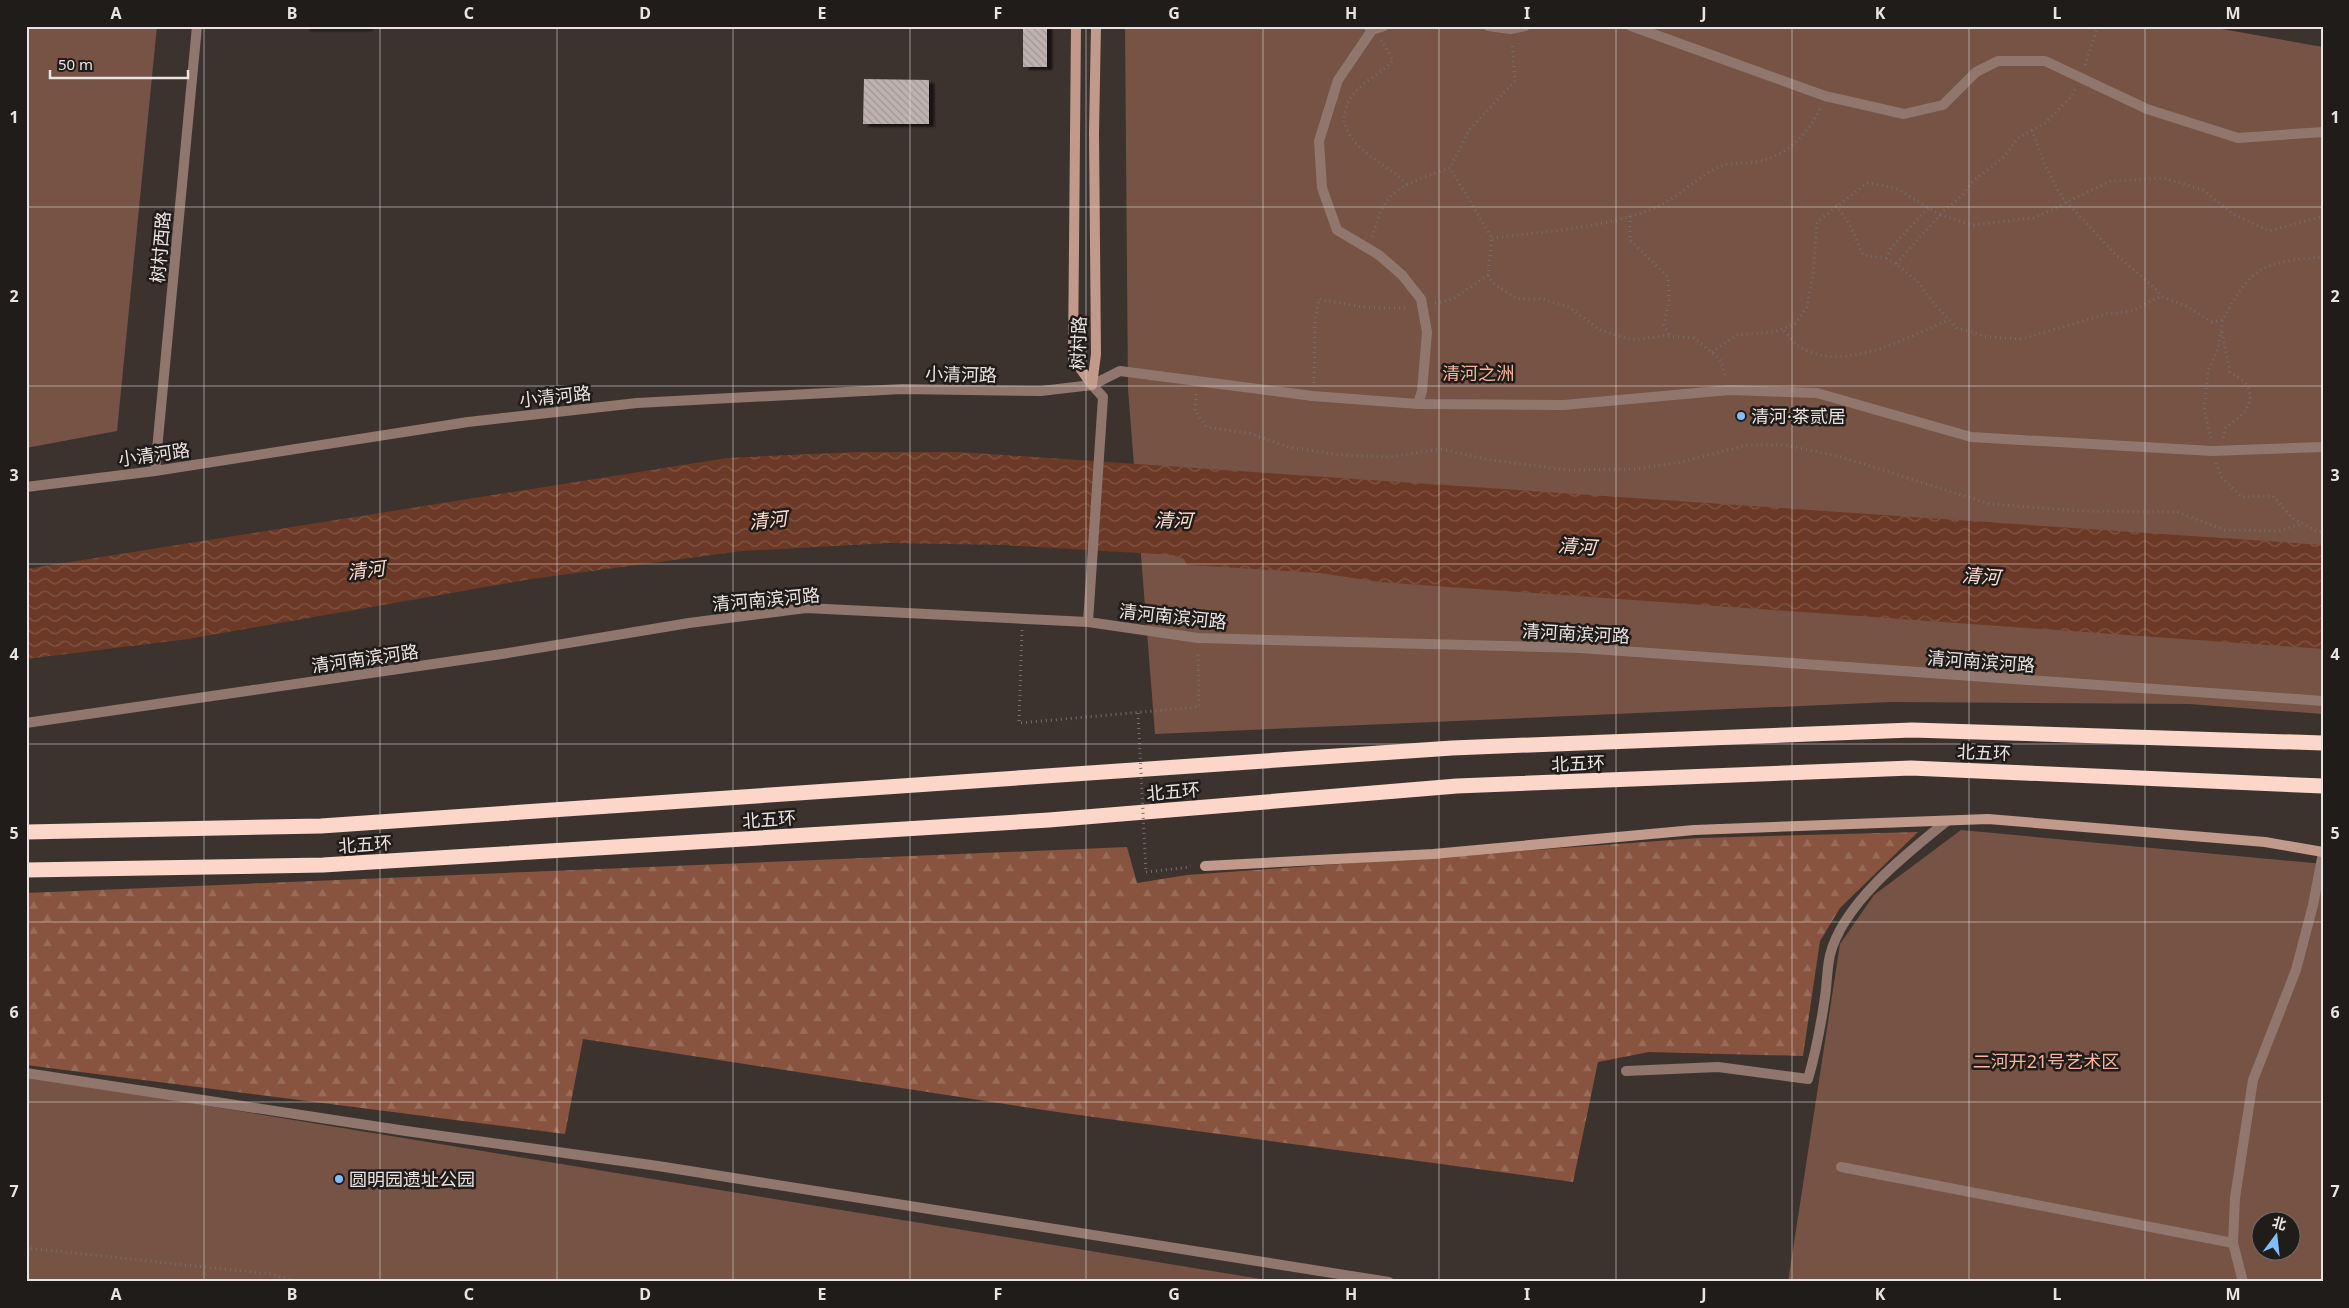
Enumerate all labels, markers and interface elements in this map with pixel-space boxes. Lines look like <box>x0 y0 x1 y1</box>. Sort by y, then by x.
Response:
text: A <box>110 2 122 24</box>
text: B <box>287 2 297 24</box>
text: C <box>464 2 474 24</box>
text: D <box>639 2 651 24</box>
text: E <box>818 2 827 24</box>
text: F <box>994 2 1002 24</box>
text: G <box>1168 2 1180 24</box>
text: H <box>1345 2 1357 24</box>
text: I <box>1524 2 1530 24</box>
text: J <box>1699 2 1707 24</box>
text: K <box>1875 2 1886 24</box>
text: L <box>2053 2 2062 24</box>
text: M <box>2225 2 2241 24</box>
scale bar <box>50 48 188 80</box>
text: 50 m <box>58 54 93 74</box>
text: 1 <box>9 106 19 128</box>
text: 1 <box>2330 106 2340 128</box>
street label: 树村西路 <box>145 210 175 284</box>
text: 2 <box>9 285 19 307</box>
text: 2 <box>2330 285 2340 307</box>
street label: 树村路 <box>1065 316 1091 370</box>
street label: 小清河路 <box>925 361 997 387</box>
park label: 清河之洲 <box>1442 361 1514 385</box>
street label: 小清河路 <box>518 380 592 412</box>
place label: 清河·茶贰居 <box>1751 404 1846 428</box>
marker: 清河·茶贰居 <box>1735 410 1747 422</box>
street label: 小清河路 <box>117 437 191 471</box>
text: 3 <box>9 464 19 486</box>
text: 3 <box>2330 464 2340 486</box>
water label: 清河 <box>748 505 792 535</box>
water label: 清河 <box>1154 507 1196 533</box>
water label: 清河 <box>1557 532 1601 561</box>
water label: 清河 <box>346 554 390 585</box>
water label: 清河 <box>1961 562 2005 591</box>
street label: 清河南滨河路 <box>711 582 821 616</box>
street label: 清河南滨河路 <box>1118 598 1228 634</box>
street label: 清河南滨河路 <box>1521 618 1631 648</box>
street label: 清河南滨河路 <box>310 639 420 677</box>
text: 4 <box>9 643 19 665</box>
text: 4 <box>2330 643 2340 665</box>
street label: 清河南滨河路 <box>1926 645 2036 677</box>
street label: 北五环 <box>1957 739 2011 765</box>
street label: 北五环 <box>1551 750 1605 776</box>
street label: 北五环 <box>1145 777 1201 805</box>
street label: 北五环 <box>741 805 797 833</box>
text: 5 <box>9 822 19 844</box>
text: 5 <box>2330 822 2340 844</box>
street label: 北五环 <box>337 830 393 858</box>
text: 6 <box>9 1001 19 1023</box>
text: 6 <box>2330 1001 2340 1023</box>
park label: 二河开21号艺术区 <box>1973 1049 2119 1073</box>
place label: 圆明园遗址公园 <box>349 1167 475 1191</box>
marker: 圆明园遗址公园 <box>333 1173 345 1185</box>
text: 7 <box>9 1180 19 1202</box>
text: 7 <box>2330 1180 2340 1202</box>
north arrow <box>2252 1210 2302 1260</box>
text: 北 <box>2270 1212 2289 1234</box>
text: A <box>110 1283 122 1305</box>
text: B <box>287 1283 297 1305</box>
text: C <box>464 1283 474 1305</box>
text: D <box>639 1283 651 1305</box>
text: E <box>818 1283 827 1305</box>
text: F <box>994 1283 1002 1305</box>
text: G <box>1168 1283 1180 1305</box>
text: H <box>1345 1283 1357 1305</box>
text: I <box>1524 1283 1530 1305</box>
text: J <box>1699 1283 1707 1305</box>
text: K <box>1875 1283 1886 1305</box>
text: L <box>2053 1283 2062 1305</box>
text: M <box>2225 1283 2241 1305</box>

